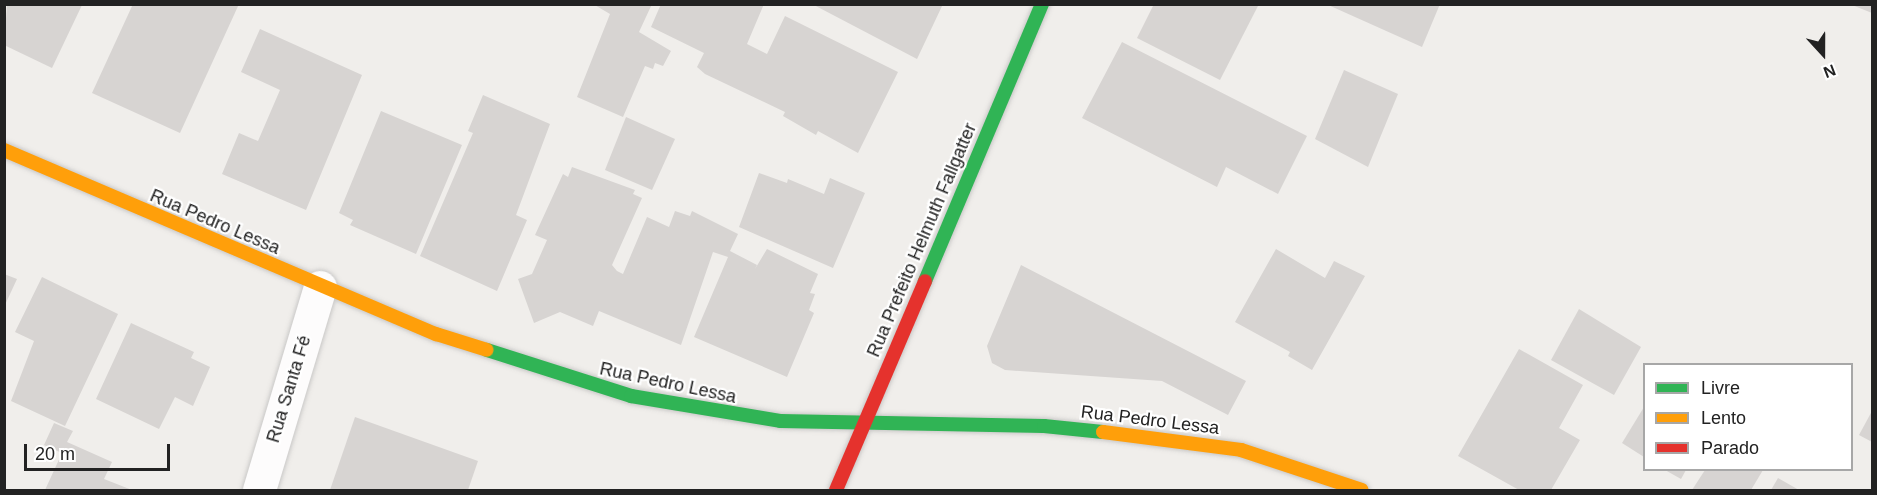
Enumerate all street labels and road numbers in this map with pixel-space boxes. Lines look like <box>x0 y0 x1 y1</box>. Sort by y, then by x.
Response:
street label: Rua Prefeito Helmuth Fallgatter <box>863 120 981 360</box>
street label: Rua Pedro Lessa <box>147 185 283 259</box>
street label: Rua Santa Fé <box>262 333 316 445</box>
street label: Rua Pedro Lessa <box>598 358 738 408</box>
street label: Rua Pedro Lessa <box>1080 401 1220 439</box>

